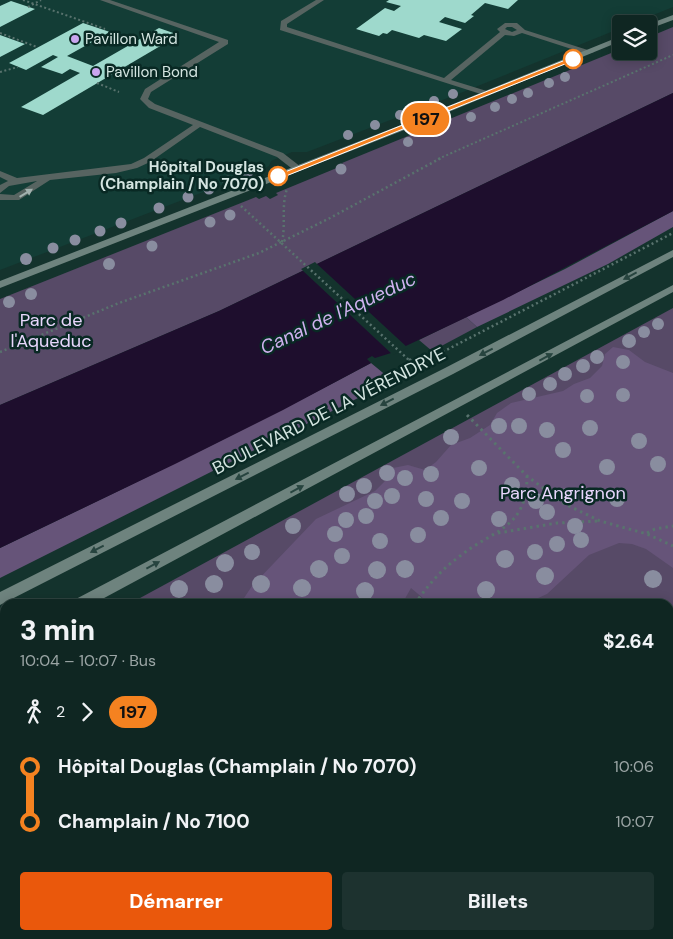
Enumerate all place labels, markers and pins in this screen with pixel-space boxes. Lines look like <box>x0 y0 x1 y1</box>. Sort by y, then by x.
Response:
place label: Pavillon Ward <box>85 29 178 49</box>
marker: Pavillon Ward <box>69 33 81 45</box>
unlabelled marker <box>563 49 583 69</box>
place label: Pavillon Bond <box>106 62 198 82</box>
marker: Pavillon Bond <box>90 66 102 78</box>
place label: Hôpital Douglas (Champlain / No 7070) <box>100 157 264 194</box>
marker: Hôpital Douglas (Champlain / No 7070) <box>268 166 288 186</box>

